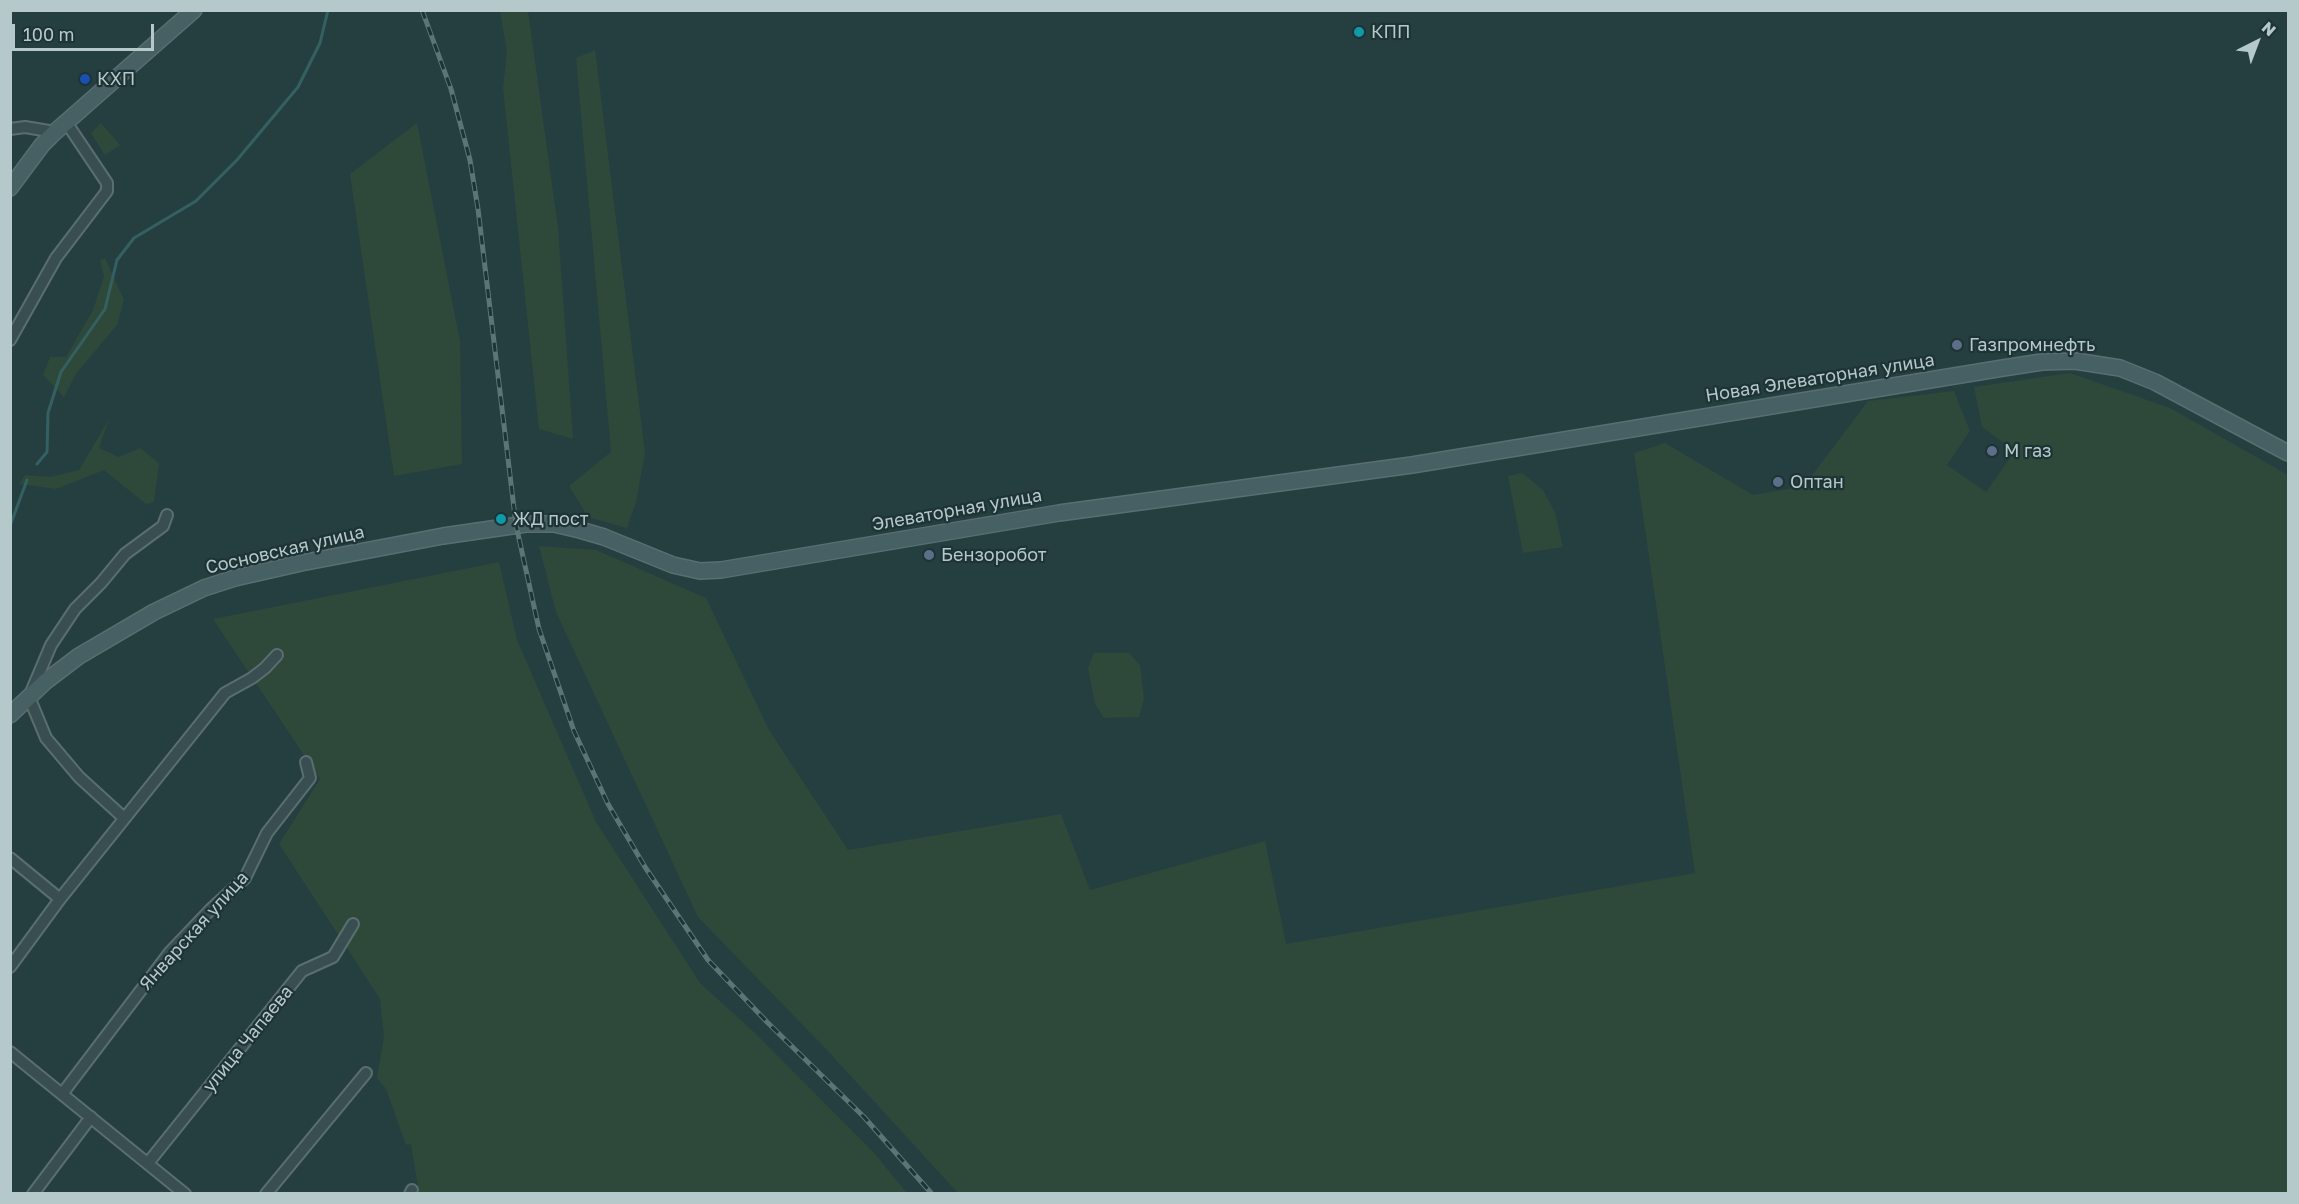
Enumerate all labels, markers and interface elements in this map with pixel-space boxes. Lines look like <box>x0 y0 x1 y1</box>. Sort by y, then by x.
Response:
scale bar <box>15 12 158 50</box>
north arrow <box>2227 12 2287 72</box>
text: N <box>2258 17 2280 40</box>
place label: КПП <box>1371 21 1411 43</box>
text: 100 m <box>23 23 74 45</box>
marker: КПП <box>1352 25 1366 39</box>
place label: КХП <box>97 68 135 90</box>
marker: КХП <box>78 72 92 86</box>
place label: Газпромнефть <box>1969 334 2095 356</box>
marker: Газпромнефть <box>1950 338 1964 352</box>
street label: Новая Элеваторная улица <box>1704 349 1936 407</box>
place label: М газ <box>2004 440 2052 462</box>
marker: М газ <box>1985 444 1999 458</box>
place label: Оптан <box>1790 471 1844 493</box>
marker: Оптан <box>1771 475 1785 489</box>
street label: Элеваторная улица <box>870 484 1044 536</box>
place label: ЖД пост <box>513 508 589 530</box>
marker: ЖД пост <box>494 512 508 526</box>
street label: Сосновская улица <box>203 521 367 579</box>
place label: Бензоробот <box>941 544 1047 566</box>
marker: Бензоробот <box>922 548 936 562</box>
street label: Январская улица <box>135 867 253 995</box>
street label: улица Чапаева <box>198 981 298 1097</box>

